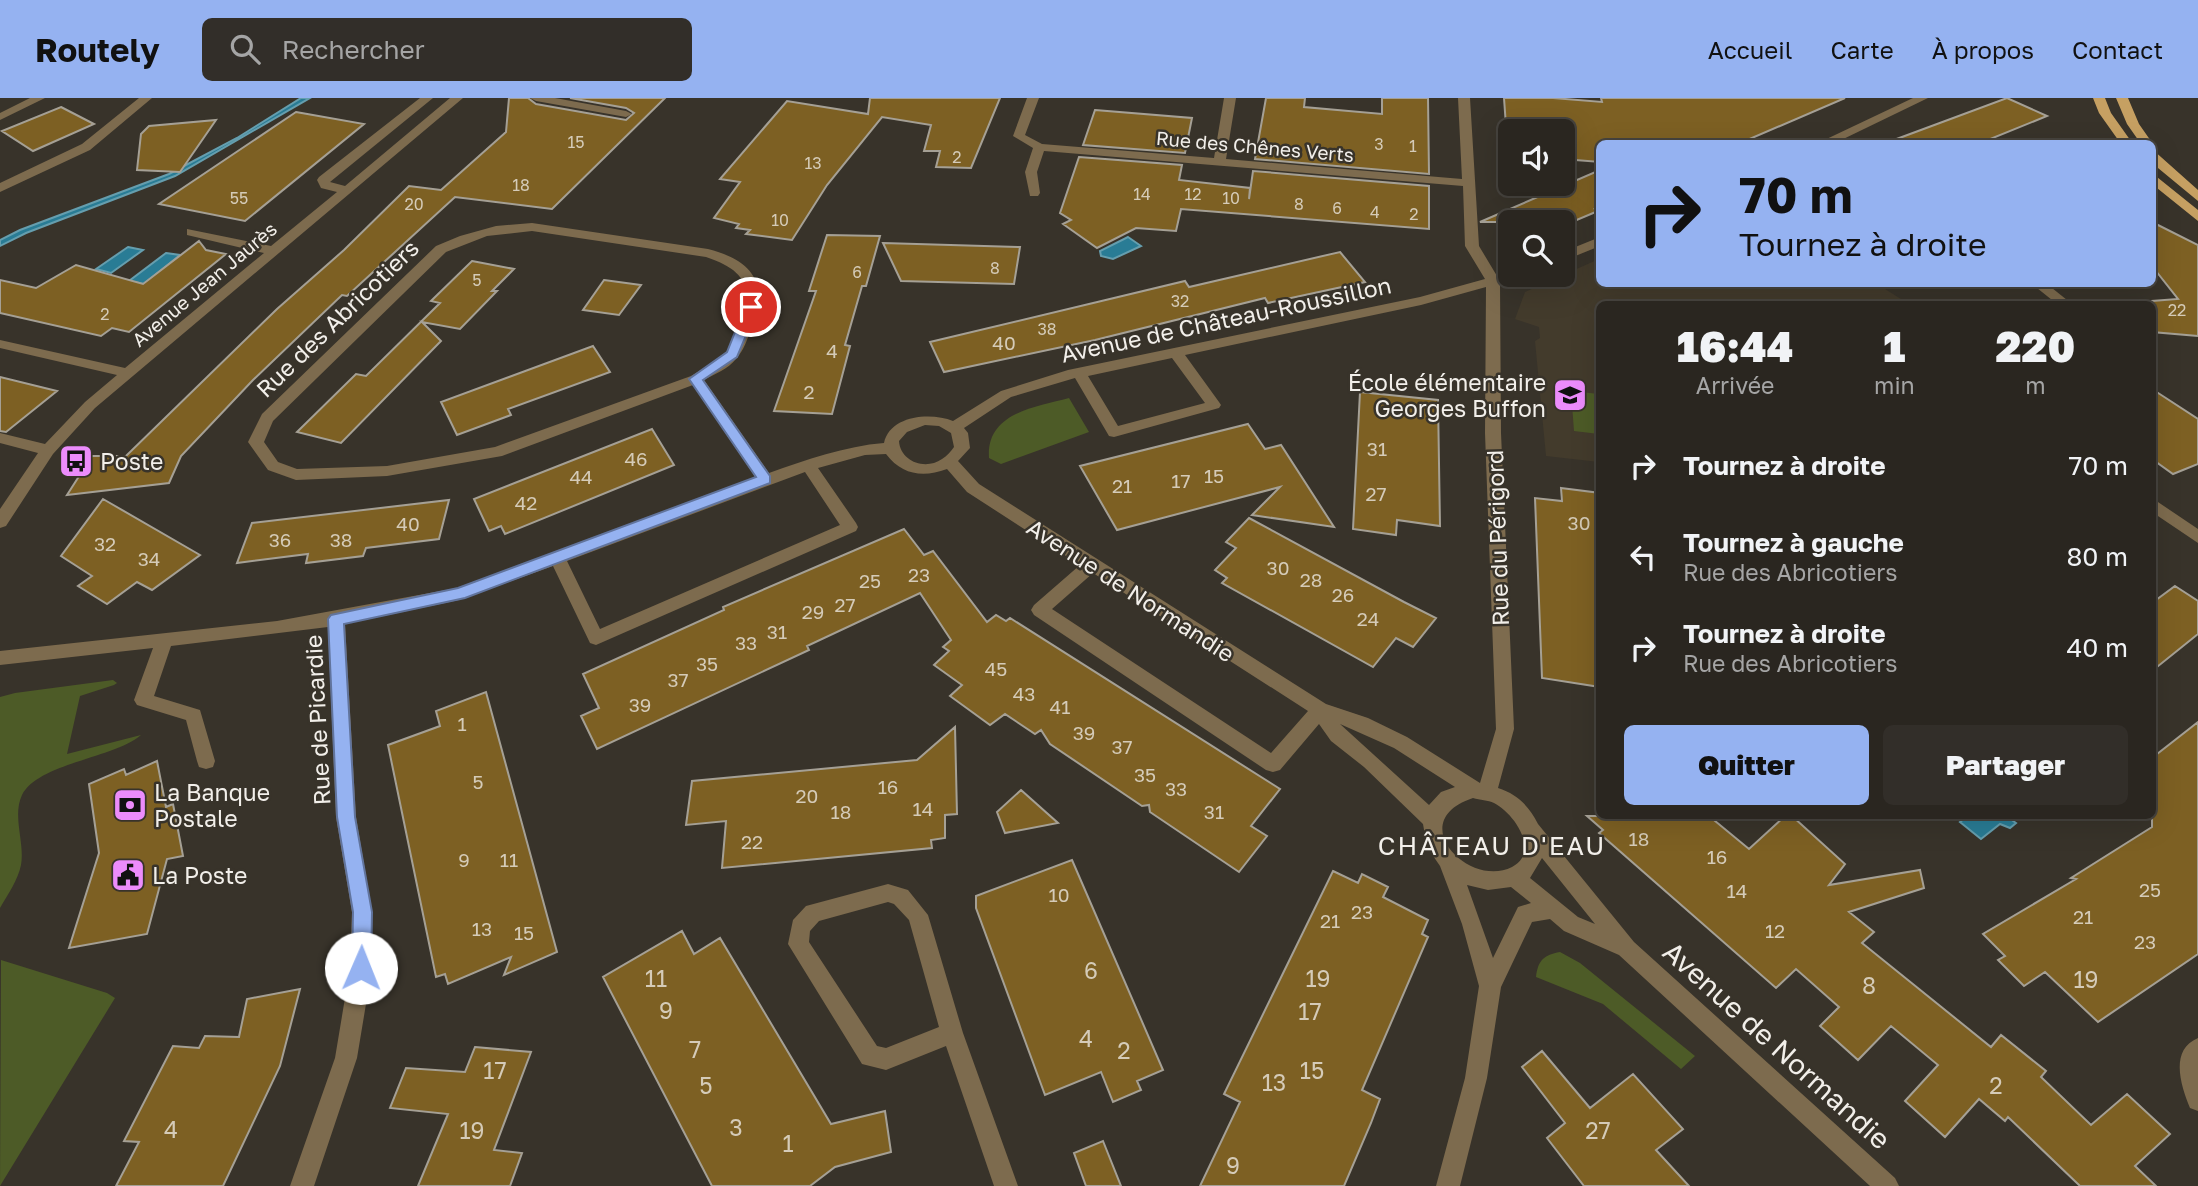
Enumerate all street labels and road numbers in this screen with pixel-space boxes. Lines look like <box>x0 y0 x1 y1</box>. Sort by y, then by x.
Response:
street label: Rue des Chênes Verts <box>1155 126 1355 166</box>
street label: Avenue Jean Jaurès <box>127 217 281 351</box>
street label: Rue des Abricotiers <box>250 233 424 403</box>
street label: Avenue de Château-Roussillon <box>1058 270 1394 368</box>
street label: Rue du Périgord <box>1480 449 1514 627</box>
street label: Avenue de Normandie <box>1022 512 1240 668</box>
street label: Rue de Picardie <box>299 634 335 806</box>
street label: Avenue de Normandie <box>1657 934 1897 1156</box>

